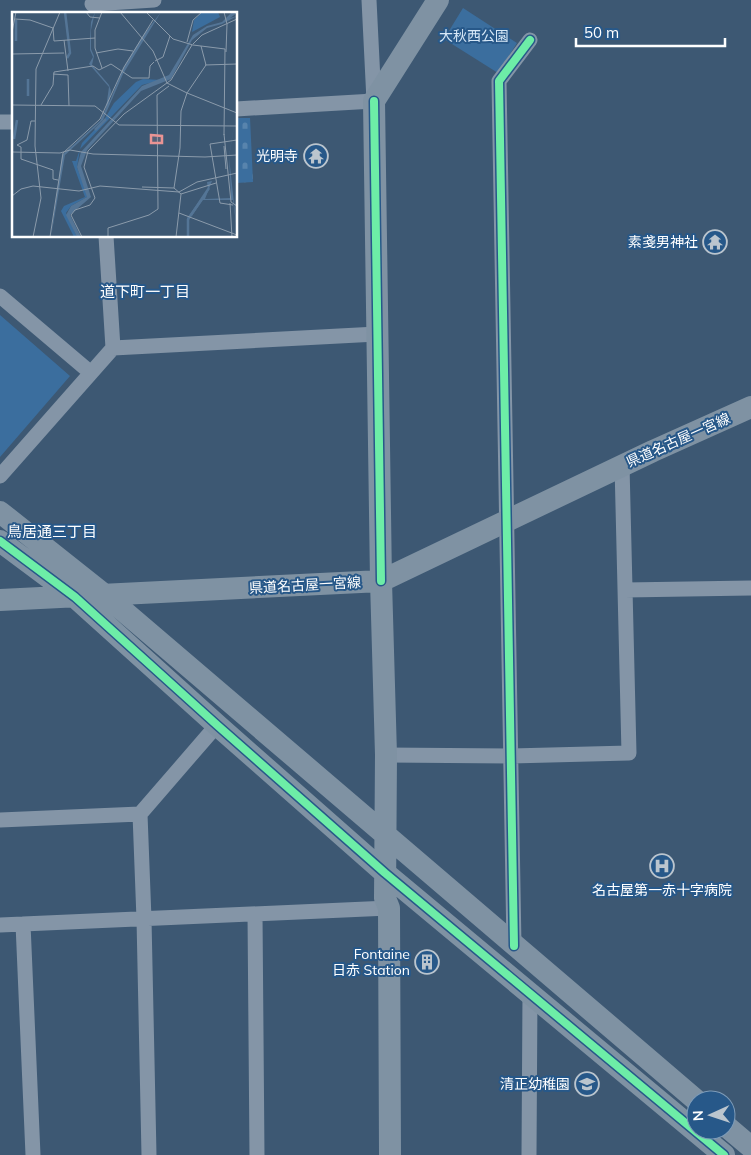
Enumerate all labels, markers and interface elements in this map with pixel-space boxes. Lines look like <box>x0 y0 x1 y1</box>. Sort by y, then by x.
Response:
inset map <box>12 12 238 238</box>
scale bar <box>576 15 725 47</box>
text: 50 m <box>584 23 619 42</box>
park label: 大秋西公園 <box>439 27 509 45</box>
temple icon: 光明寺 <box>303 143 329 169</box>
place label: 光明寺 <box>256 147 298 165</box>
temple icon: 素戔男神社 <box>702 229 728 255</box>
place label: 素戔男神社 <box>628 233 698 251</box>
district label: 道下町一丁目 <box>100 282 190 301</box>
street label: 県道名古屋一宮線 <box>623 409 733 471</box>
district label: 鳥居通三丁目 <box>7 522 97 541</box>
street label: 県道名古屋一宮線 <box>249 573 361 597</box>
hospital icon: 名古屋第一赤十字病院 <box>649 853 675 879</box>
place label: 名古屋第一赤十字病院 <box>592 881 732 899</box>
place label: Fontaine 日赤 Station <box>332 945 410 979</box>
building icon: Fontaine 日赤 Station <box>414 949 440 975</box>
school or university icon: 清正幼稚園 <box>574 1071 600 1097</box>
place label: 清正幼稚園 <box>500 1075 570 1093</box>
north arrow <box>686 1090 736 1140</box>
text: N <box>689 1110 707 1121</box>

